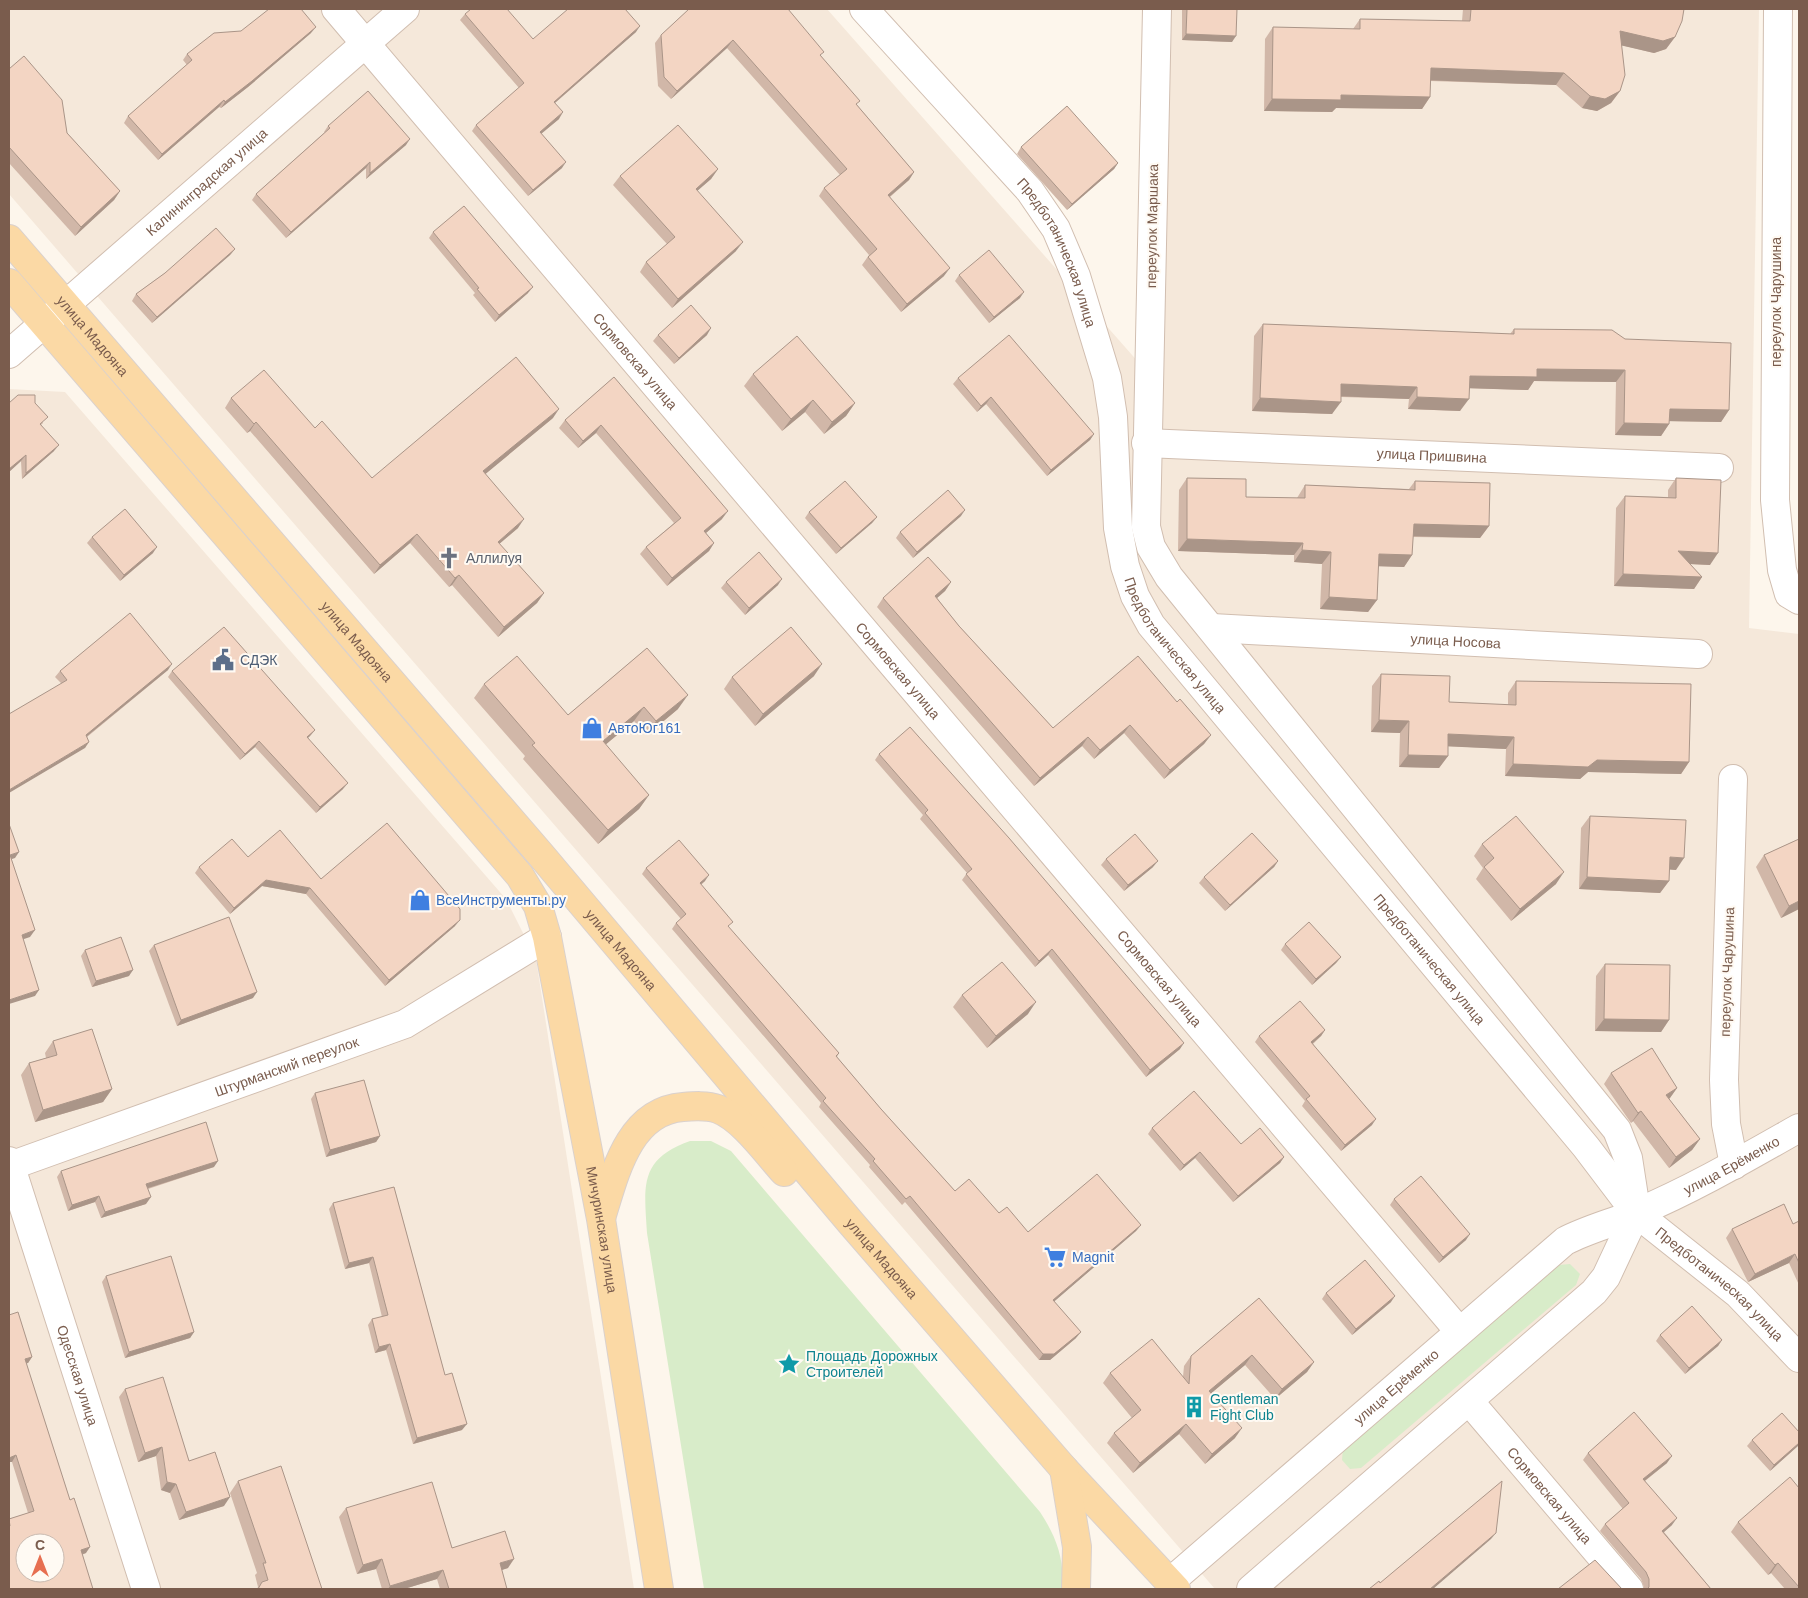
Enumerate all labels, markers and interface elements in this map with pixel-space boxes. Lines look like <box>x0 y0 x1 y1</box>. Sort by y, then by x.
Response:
street label: Калининградская улица <box>143 125 271 239</box>
street label: переулок Маршака <box>1143 164 1161 288</box>
street label: Предботаническая улица <box>1014 175 1099 329</box>
street label: переулок Чарушина <box>1768 237 1784 367</box>
street label: улица Мадояна <box>54 292 132 380</box>
street label: Сормовская улица <box>590 310 681 413</box>
street label: улица Пришвина <box>1376 445 1487 466</box>
church icon: Аллилуя <box>436 545 462 571</box>
place label: Аллилуя <box>466 550 522 566</box>
street label: Предботаническая улица <box>1121 575 1229 717</box>
street label: улица Мадояна <box>318 598 396 685</box>
street label: Сормовская улица <box>852 619 944 722</box>
street label: улица Носова <box>1410 631 1501 651</box>
public building icon: СДЭК <box>210 647 236 673</box>
place label: СДЭК <box>240 652 278 668</box>
shop icon: АвтоЮг161 <box>579 715 605 741</box>
place label: АвтоЮг161 <box>608 720 681 736</box>
shop icon: ВсеИнструменты.ру <box>407 887 433 913</box>
street label: Предботаническая улица <box>1371 891 1489 1028</box>
place label: ВсеИнструменты.ру <box>436 892 566 908</box>
street label: улица Мадояна <box>582 906 660 994</box>
street label: переулок Чарушина <box>1717 907 1737 1037</box>
street label: Сормовская улица <box>1114 927 1205 1030</box>
street label: Штурманский переулок <box>213 1033 362 1100</box>
street label: улица Ерёменко <box>1681 1133 1782 1198</box>
street label: Мичуринская улица <box>583 1165 621 1294</box>
street label: улица Мадояна <box>843 1215 921 1302</box>
street label: Предботаническая улица <box>1652 1224 1787 1345</box>
supermarket icon: Magnit <box>1042 1244 1068 1270</box>
place label: Magnit <box>1072 1249 1114 1265</box>
street label: Одесская улица <box>54 1323 101 1428</box>
street label: улица Ерёменко <box>1351 1346 1442 1428</box>
place label: Площадь Дорожных Строителей <box>806 1348 938 1380</box>
place icon: Площадь Дорожных Строителей <box>776 1351 802 1377</box>
place label: Gentleman Fight Club <box>1210 1391 1278 1423</box>
building icon: Gentleman Fight Club <box>1181 1394 1207 1420</box>
street label: Сормовская улица <box>1504 1444 1595 1547</box>
north arrow <box>15 1533 65 1583</box>
text: С <box>35 1537 45 1553</box>

